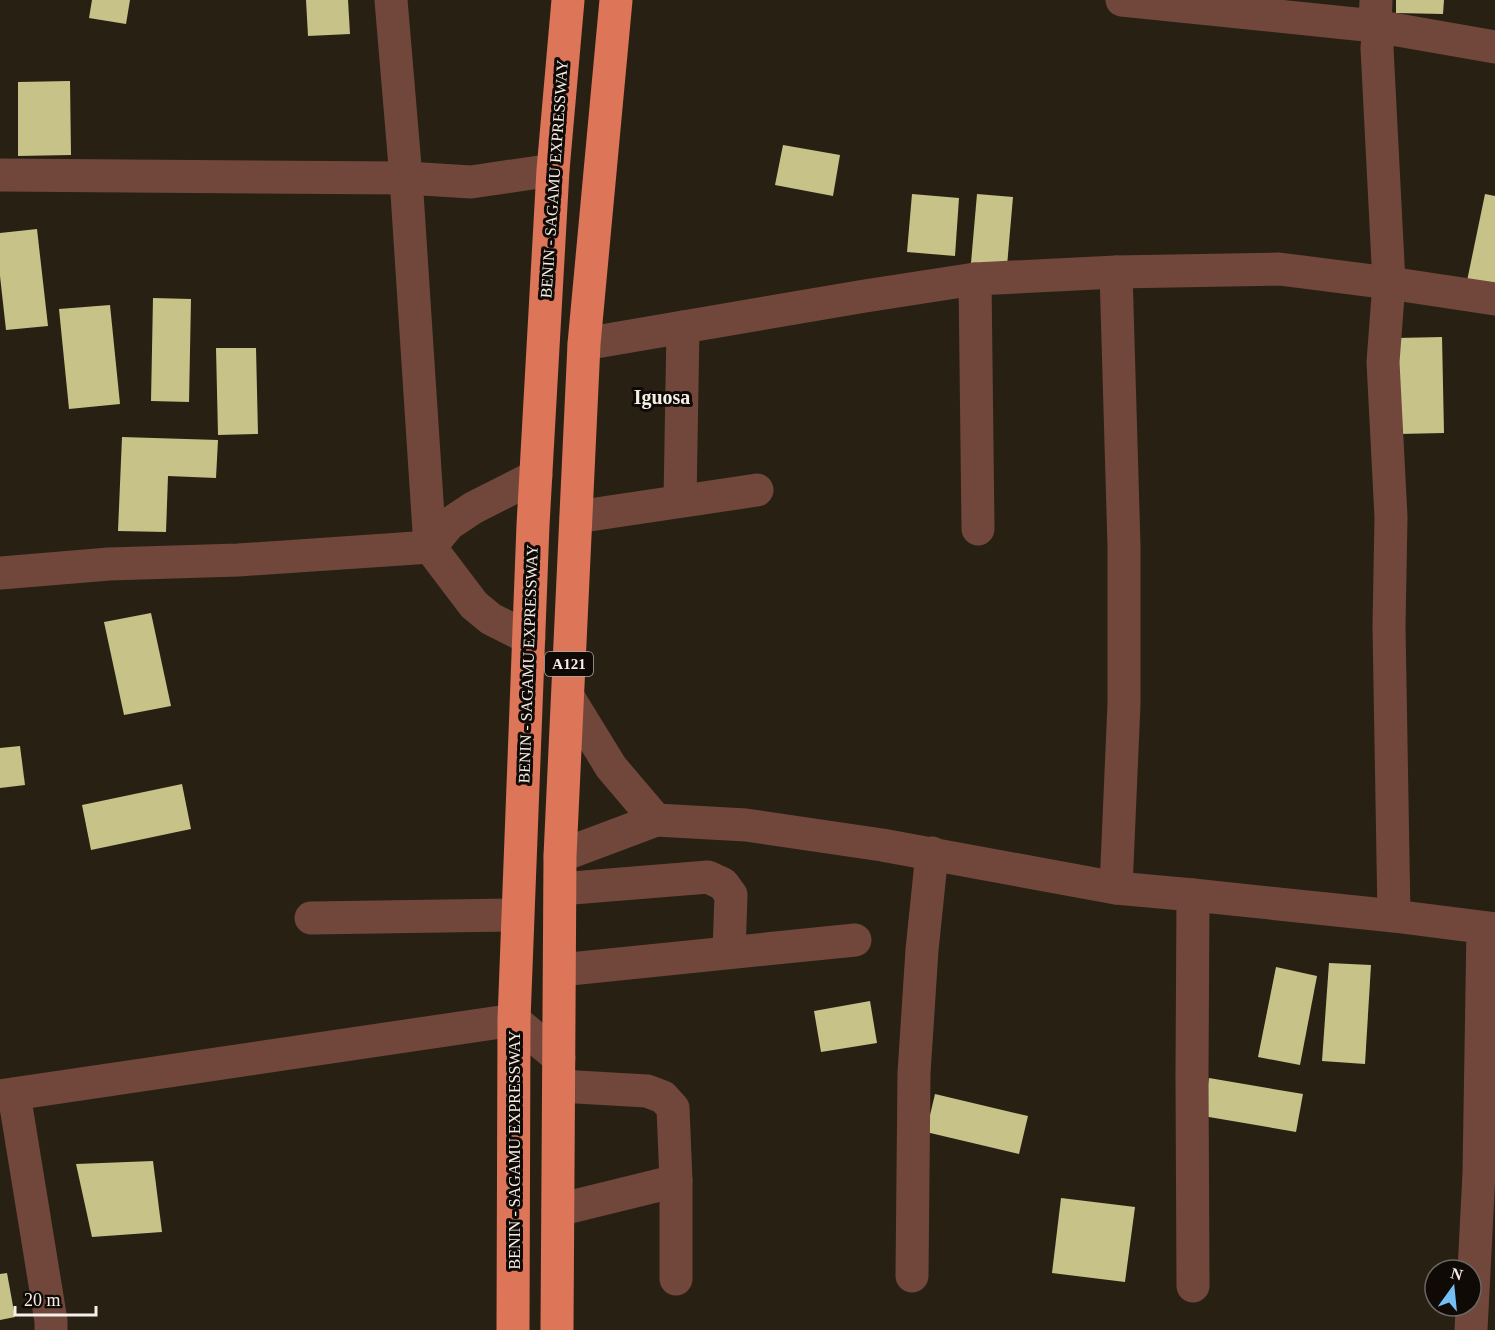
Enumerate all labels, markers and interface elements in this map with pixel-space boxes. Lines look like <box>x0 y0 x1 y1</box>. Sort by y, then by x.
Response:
street label: BENIN - SAGAMU EXPRESSWAY <box>537 59 571 299</box>
district label: Iguosa <box>634 386 690 409</box>
street label: BENIN - SAGAMU EXPRESSWAY <box>515 544 541 784</box>
road number: A121 <box>545 652 593 676</box>
street label: BENIN - SAGAMU EXPRESSWAY <box>506 1030 523 1270</box>
north arrow <box>1423 1258 1483 1318</box>
text: N <box>1449 1264 1465 1284</box>
scale bar <box>15 1279 96 1317</box>
text: 20 m <box>24 1290 61 1310</box>

